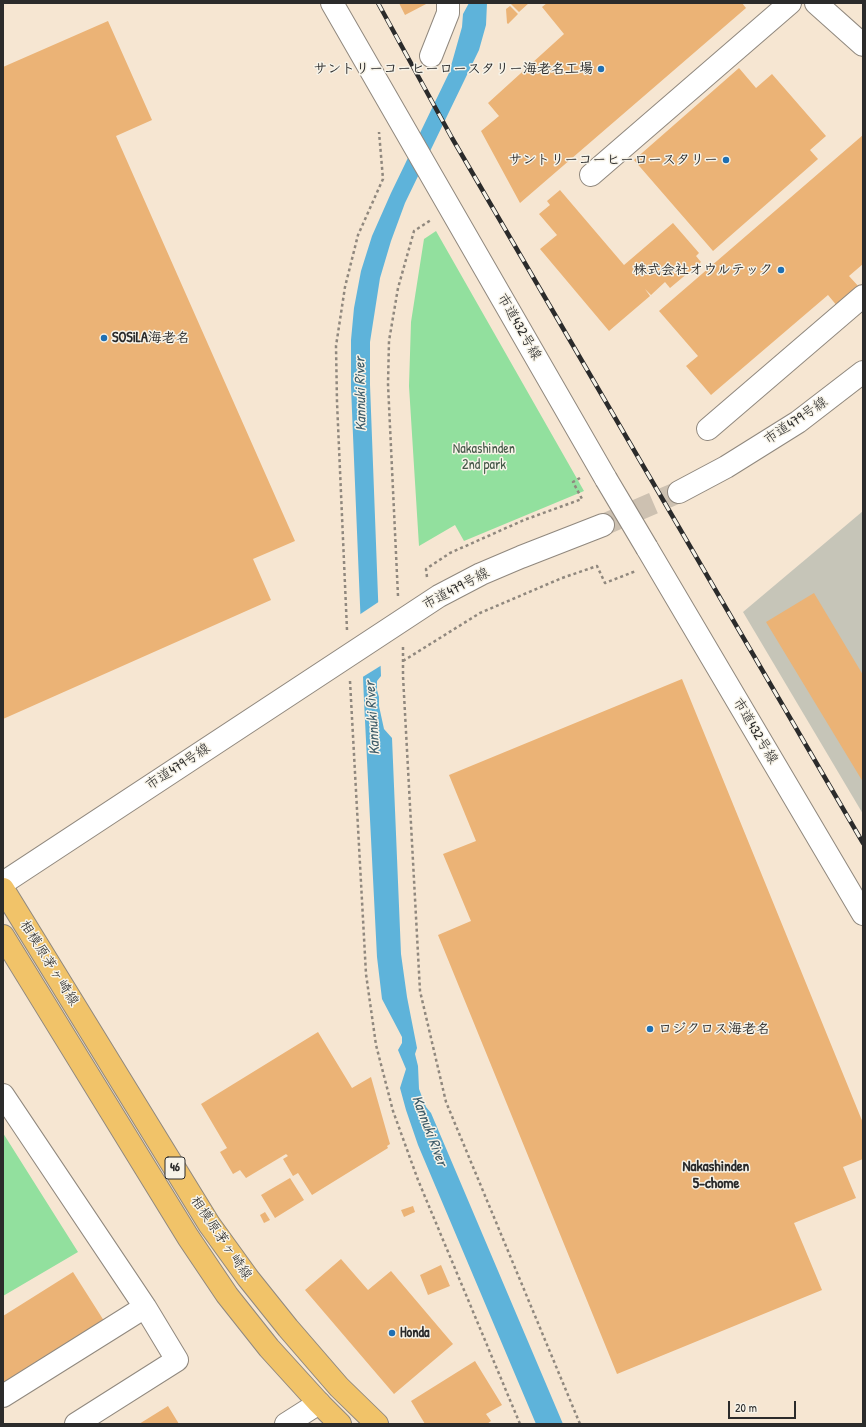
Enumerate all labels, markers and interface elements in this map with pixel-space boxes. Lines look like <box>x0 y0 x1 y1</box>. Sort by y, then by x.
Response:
place label: サントリーコーヒーロースタリー海老名工場 <box>313 61 593 77</box>
marker: サントリーコーヒーロースタリー海老名工場 <box>596 64 606 74</box>
place label: サントリーコーヒーロースタリー <box>508 152 718 168</box>
marker: サントリーコーヒーロースタリー <box>721 155 731 165</box>
place label: 株式会社オウルテック <box>633 262 773 278</box>
marker: 株式会社オウルテック <box>776 265 786 275</box>
street label: 市道432号線 <box>493 291 545 363</box>
place label: SOSiLA海老名 <box>112 330 190 346</box>
marker: SOSiLA海老名 <box>99 333 109 343</box>
water label: Kannuki River <box>351 357 371 431</box>
street label: 市道479号線 <box>761 394 831 448</box>
park label: Nakashinden 2nd park <box>453 441 515 474</box>
street label: 市道479号線 <box>420 564 492 614</box>
water label: Kannuki River <box>361 680 385 756</box>
street label: 市道432号線 <box>729 695 781 767</box>
street label: 市道479号線 <box>143 740 213 794</box>
street label: 相模原茅ヶ崎線 <box>16 917 82 1009</box>
place label: ロジクロス海老名 <box>658 1021 770 1037</box>
marker: ロジクロス海老名 <box>645 1024 655 1034</box>
water label: Kannuki River <box>407 1093 451 1169</box>
road number: 46 <box>165 1157 185 1179</box>
district label: Nakashinden 5-chome <box>683 1158 749 1193</box>
street label: 相模原茅ヶ崎線 <box>187 1193 255 1283</box>
place label: Honda <box>400 1325 429 1341</box>
marker: Honda <box>387 1328 397 1338</box>
scale bar <box>730 1393 798 1419</box>
text: 20 m <box>735 1399 757 1416</box>

